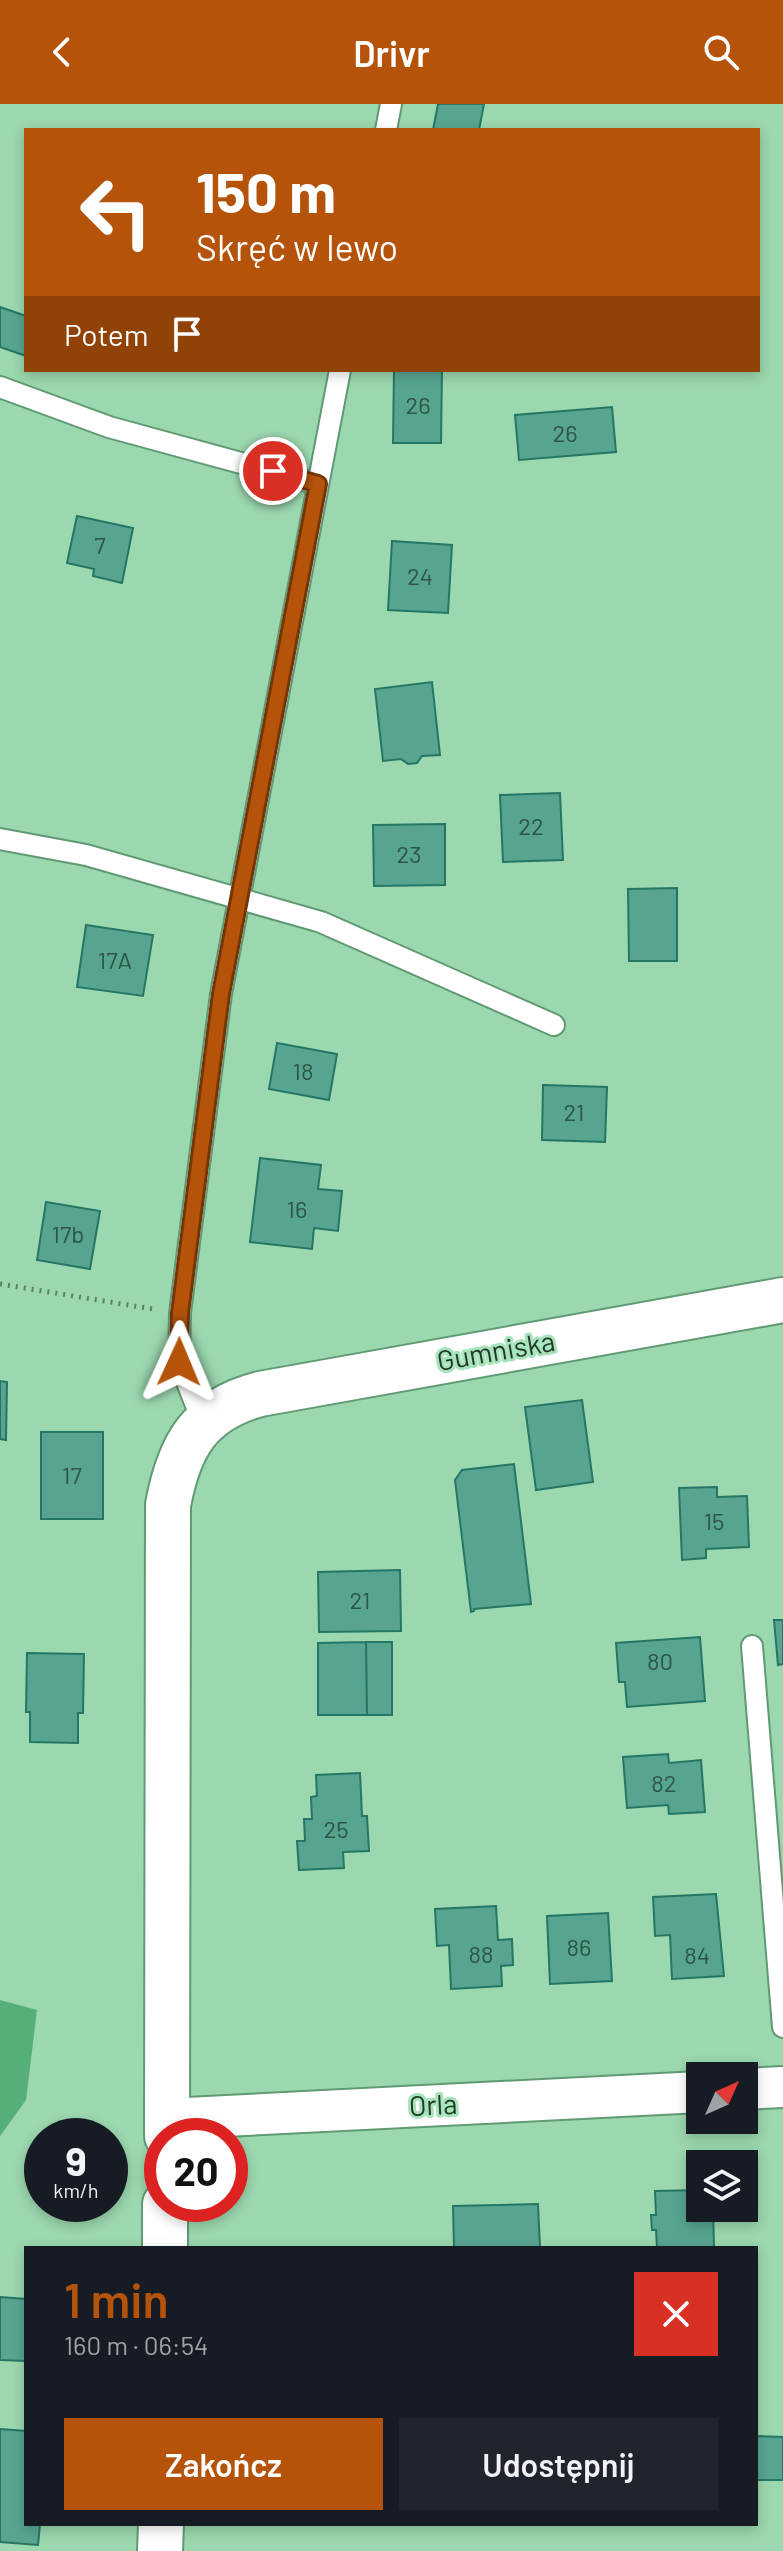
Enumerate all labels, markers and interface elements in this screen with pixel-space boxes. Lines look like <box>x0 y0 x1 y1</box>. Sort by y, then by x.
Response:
icon: back <box>40 30 84 74</box>
icon: search <box>699 30 743 74</box>
text: Drivr <box>353 31 430 74</box>
text: 150 m <box>196 157 336 224</box>
icon: left <box>64 160 168 264</box>
text: Skręć w lewo <box>196 225 398 268</box>
icon: arrive <box>165 312 209 356</box>
text: Potem <box>64 316 149 352</box>
house number: 26 <box>405 390 431 419</box>
house number: 26 <box>552 418 578 447</box>
pin <box>239 437 307 505</box>
icon: arrive <box>251 449 295 493</box>
house number: 7 <box>94 530 106 559</box>
house number: 24 <box>407 561 433 590</box>
house number: 22 <box>518 811 544 840</box>
house number: 23 <box>396 839 422 868</box>
house number: 17A <box>98 945 132 974</box>
house number: 18 <box>293 1056 313 1085</box>
house number: 21 <box>564 1097 584 1126</box>
house number: 16 <box>287 1194 307 1223</box>
house number: 17b <box>52 1219 84 1248</box>
position arrow <box>137 1320 221 1404</box>
street label: Gumniska <box>434 1323 557 1377</box>
house number: 17 <box>62 1460 82 1489</box>
house number: 15 <box>704 1506 724 1535</box>
house number: 21 <box>350 1585 370 1614</box>
house number: 80 <box>647 1646 673 1675</box>
house number: 82 <box>651 1768 677 1797</box>
house number: 25 <box>323 1814 349 1843</box>
house number: 86 <box>567 1932 591 1961</box>
house number: 88 <box>468 1939 494 1968</box>
house number: 84 <box>684 1940 710 1969</box>
north arrow <box>686 2062 758 2134</box>
map controls <box>686 2062 758 2222</box>
street label: Orla <box>408 2086 458 2122</box>
speed limit sign: 20 <box>144 2118 248 2222</box>
text: 9 <box>65 2136 87 2184</box>
button: layers <box>686 2150 758 2222</box>
text: km/h <box>53 2178 99 2202</box>
text: 1 min <box>64 2270 169 2328</box>
button: close <box>634 2272 718 2356</box>
text: 160 m · 06:54 <box>64 2329 208 2360</box>
button: Zakończ <box>64 2418 383 2510</box>
button: Udostępnij <box>399 2418 718 2510</box>

